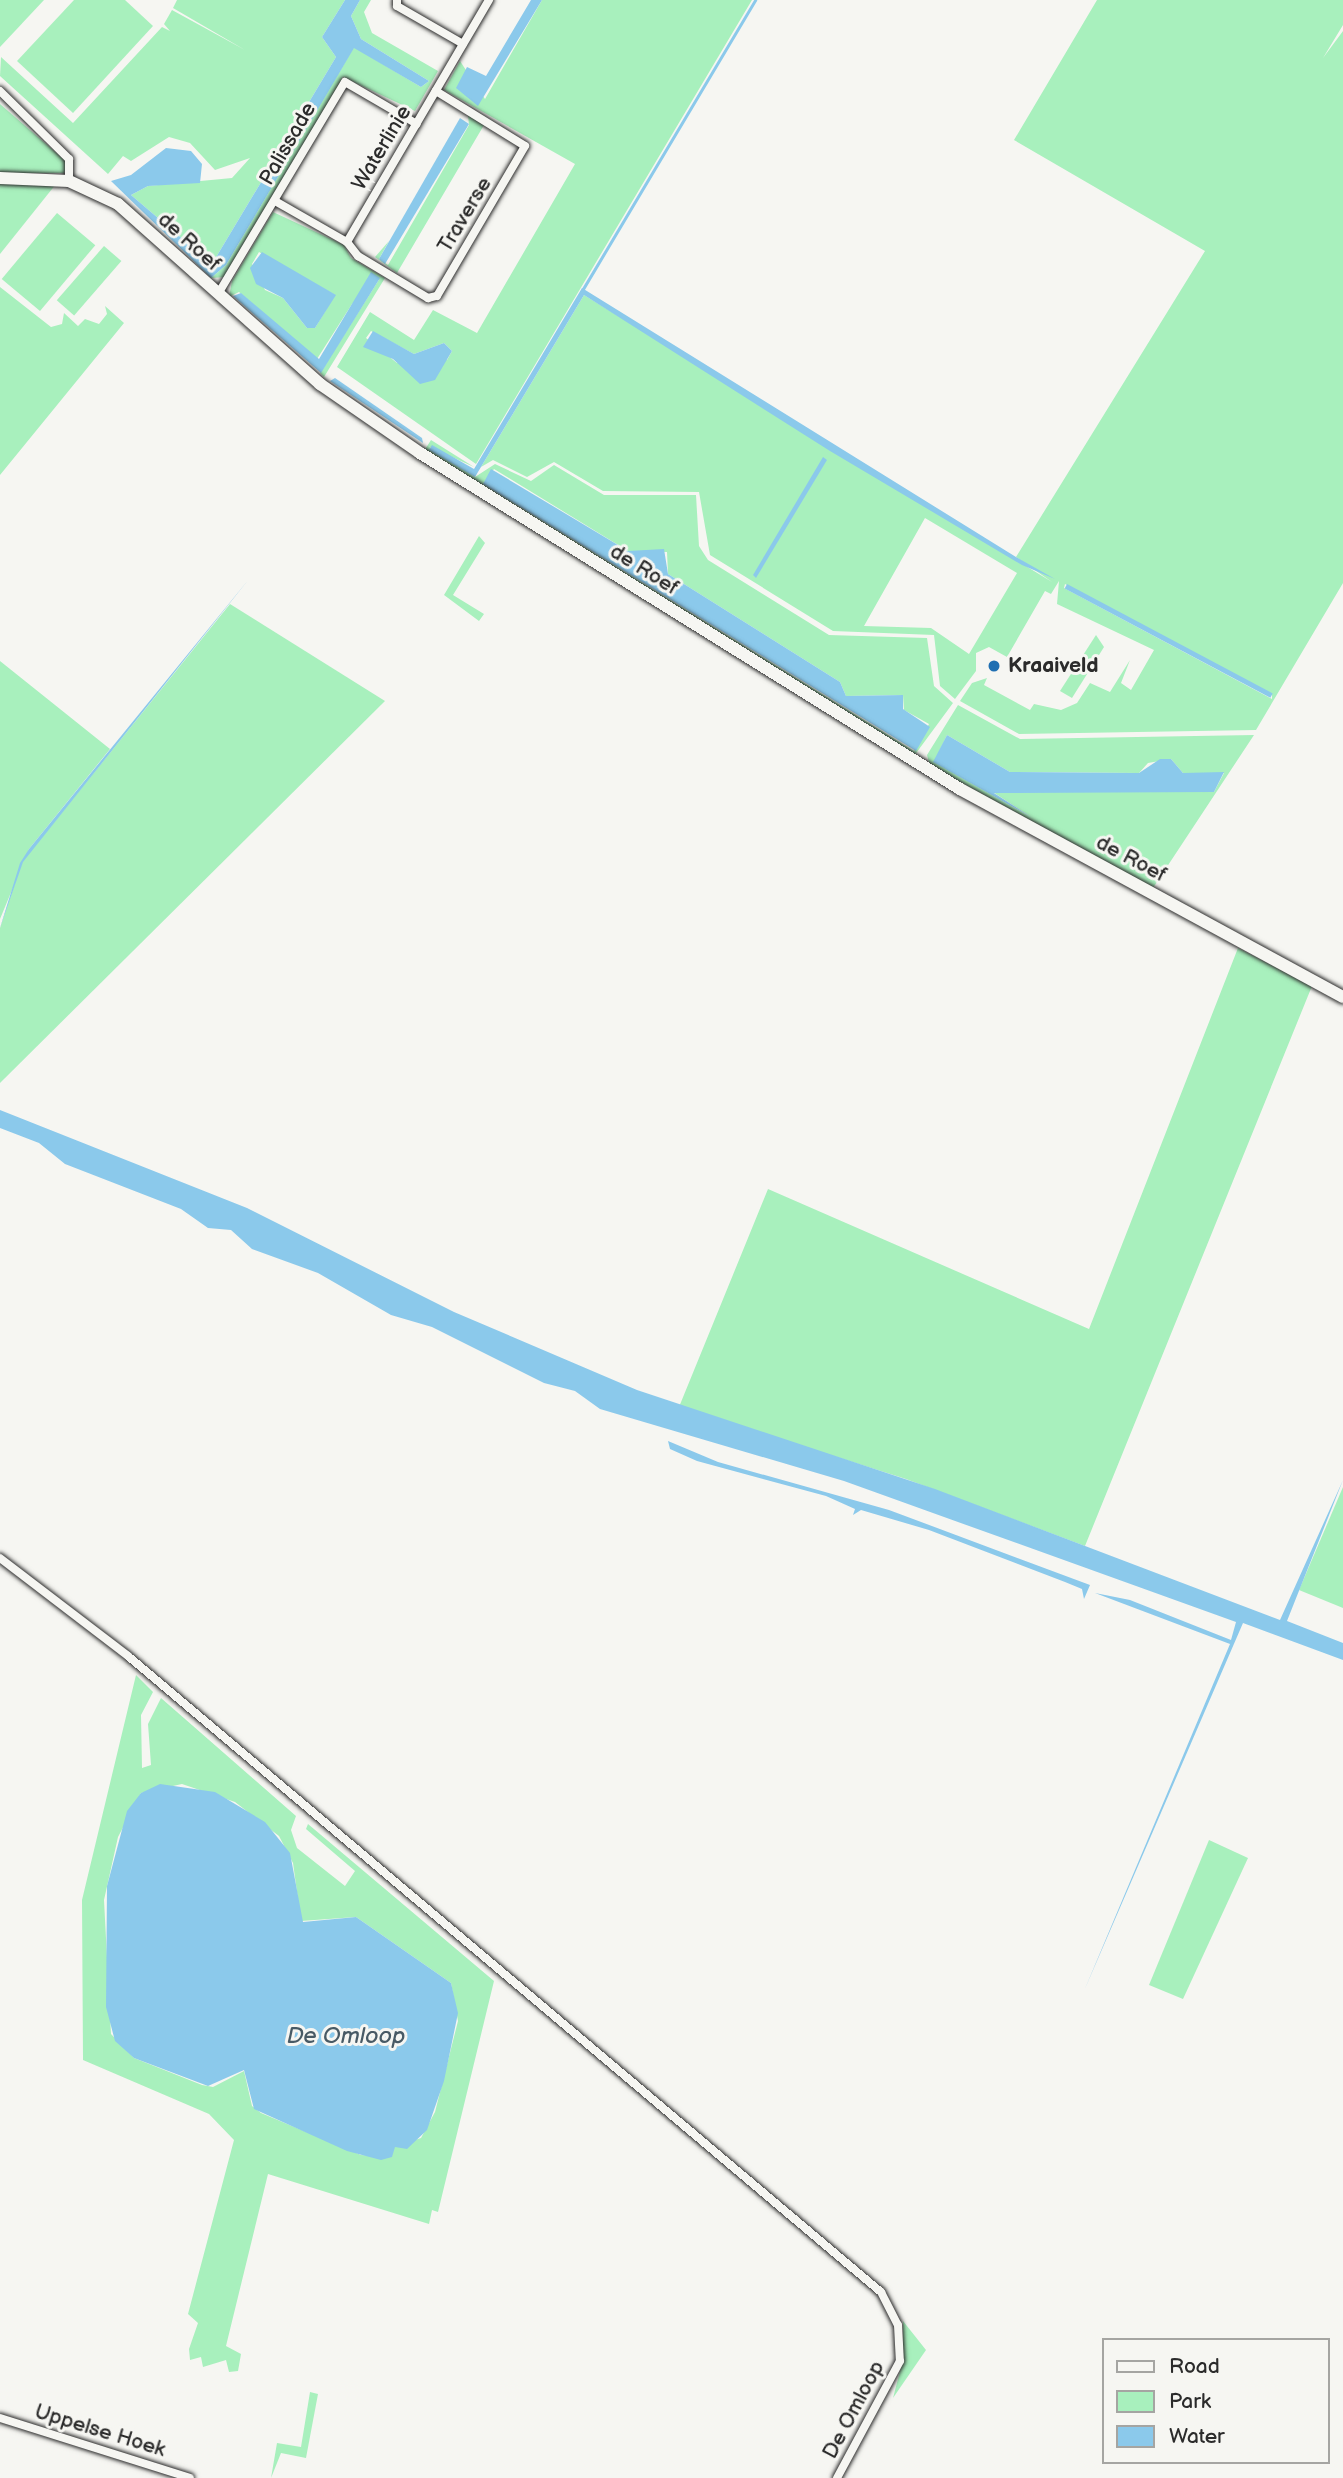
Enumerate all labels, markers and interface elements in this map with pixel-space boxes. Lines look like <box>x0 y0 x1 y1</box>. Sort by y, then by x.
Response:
street label: Palissade <box>254 98 322 190</box>
street label: Waterlinie <box>347 101 417 195</box>
street label: Traverse <box>433 173 497 257</box>
street label: de Roef <box>152 207 226 277</box>
street label: de Roef <box>605 539 683 601</box>
place label: Kraaiveld <box>1008 653 1099 679</box>
marker: Kraaiveld <box>986 658 1002 674</box>
street label: de Roef <box>1092 830 1170 888</box>
water label: De Omloop <box>287 2022 405 2050</box>
legend <box>1102 2338 1329 2464</box>
text: Road <box>1169 2354 1220 2379</box>
street label: De Omloop <box>818 2357 890 2463</box>
text: Park <box>1169 2389 1211 2414</box>
street label: Uppelse Hoek <box>32 2399 168 2463</box>
text: Water <box>1169 2424 1225 2449</box>

